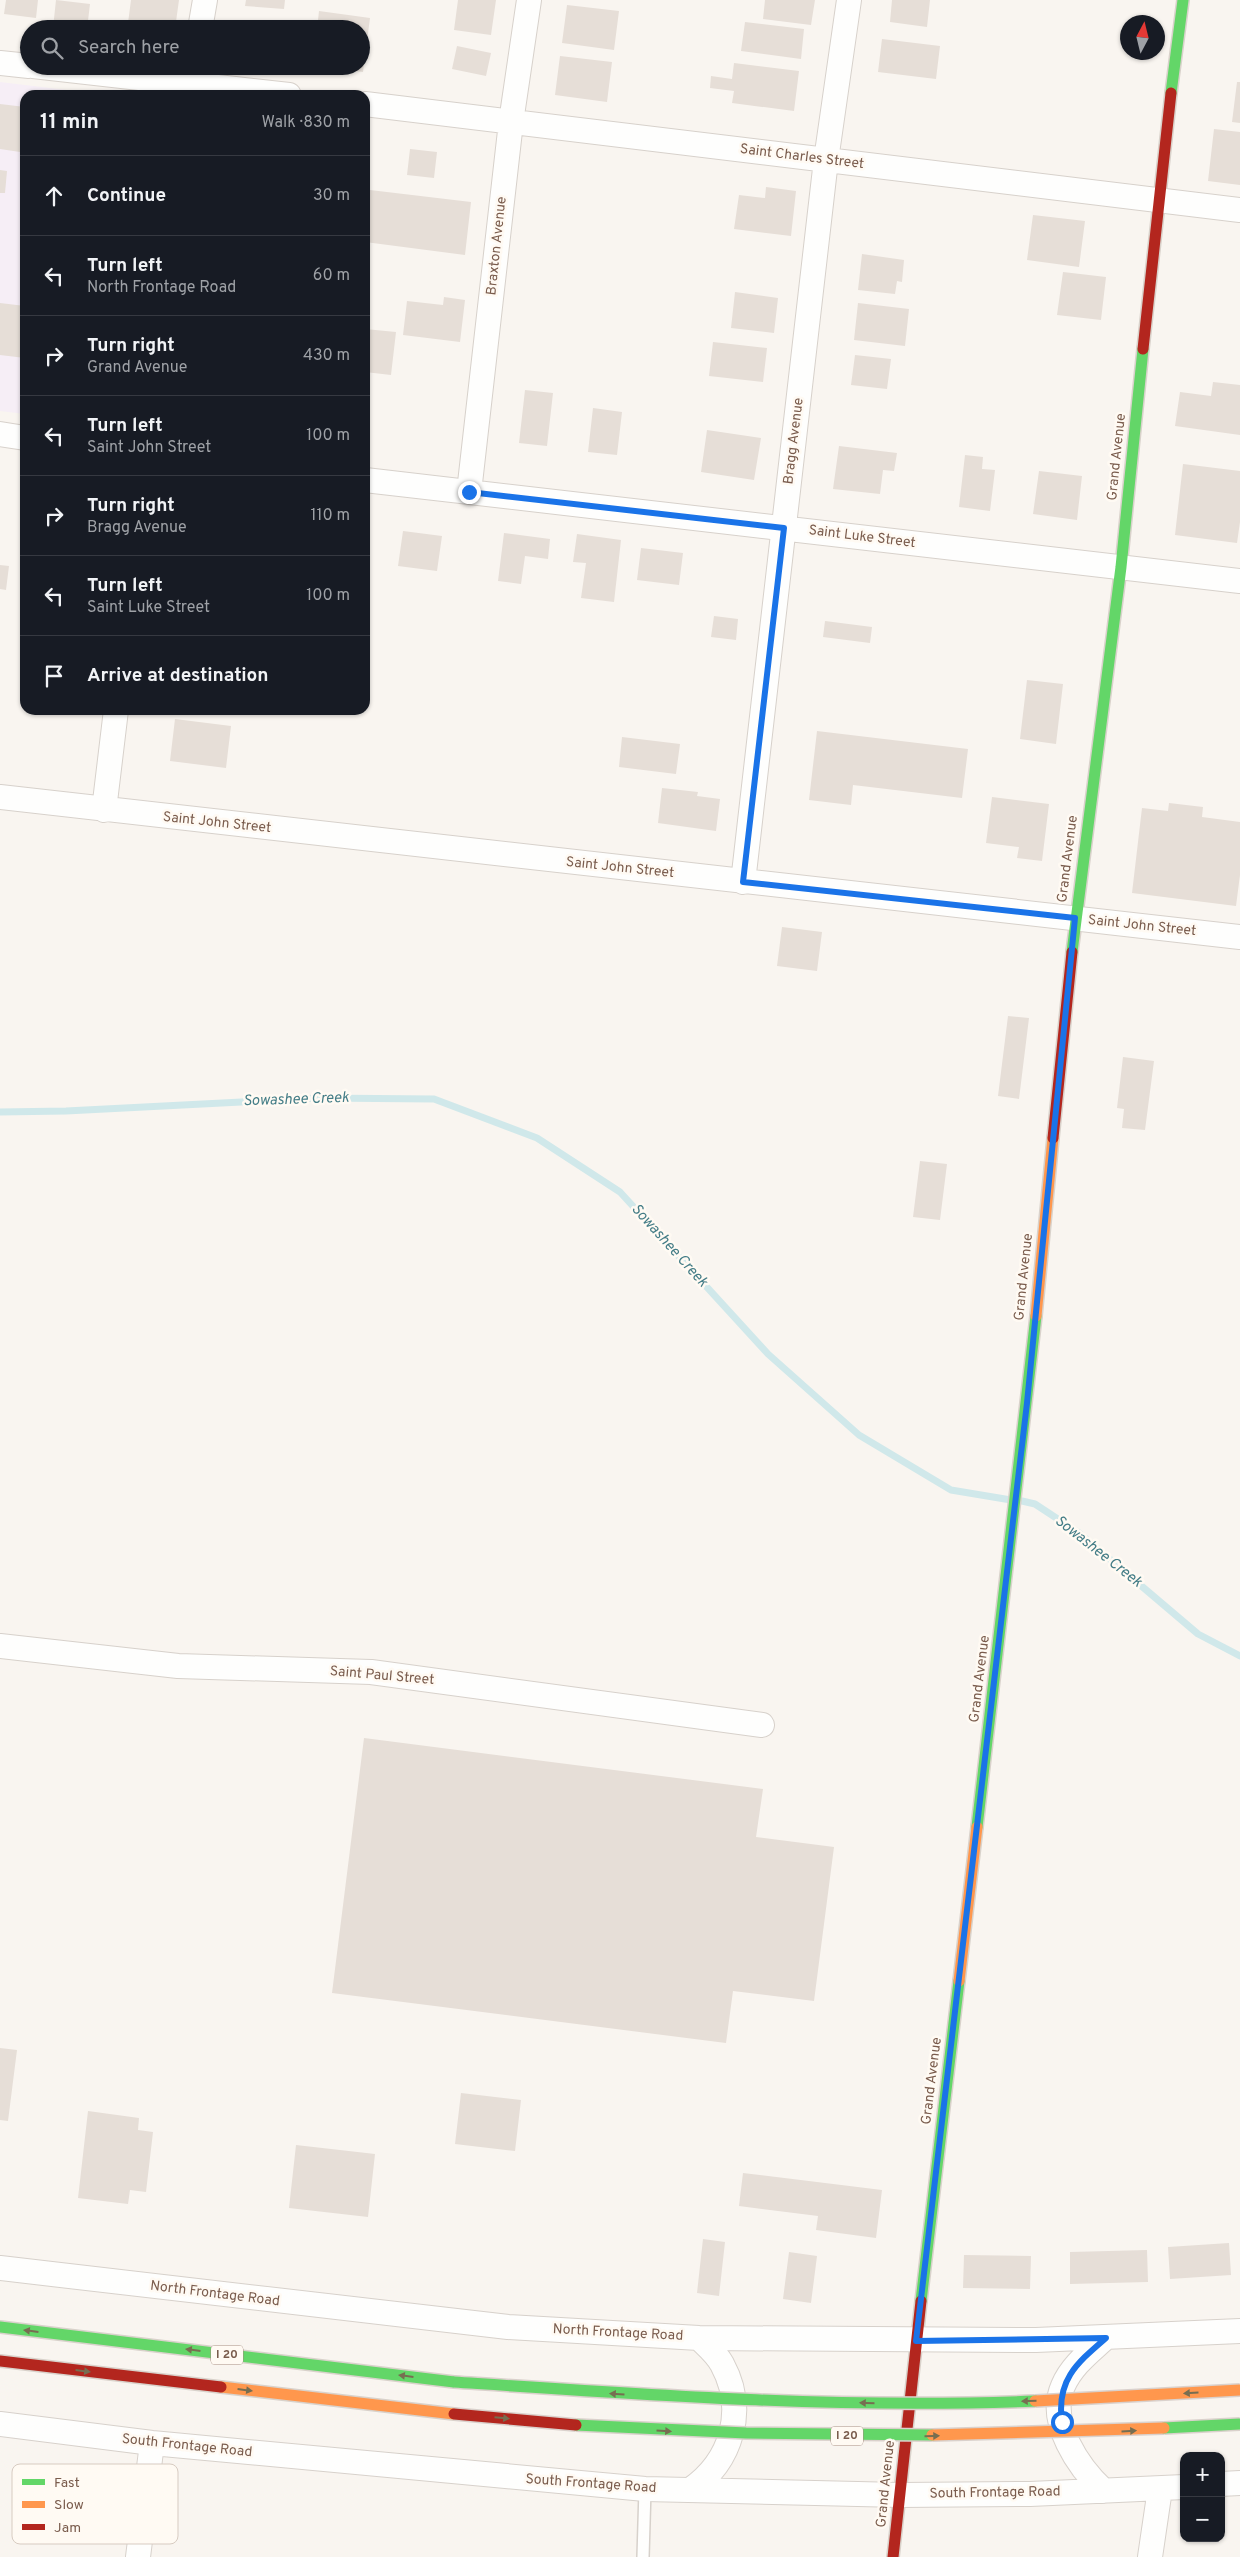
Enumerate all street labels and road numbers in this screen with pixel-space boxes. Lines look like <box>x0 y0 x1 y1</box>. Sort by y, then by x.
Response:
street label: Saint Charles Street <box>739 141 865 173</box>
street label: Braxton Avenue <box>483 196 511 296</box>
street label: Bragg Avenue <box>780 397 808 485</box>
street label: Grand Avenue <box>1104 412 1130 502</box>
street label: Saint Luke Street <box>808 522 916 552</box>
street label: Saint John Street <box>162 809 272 837</box>
street label: Grand Avenue <box>1054 814 1082 904</box>
street label: Saint John Street <box>565 854 675 882</box>
street label: Saint John Street <box>1087 912 1197 940</box>
street label: Grand Avenue <box>1011 1232 1037 1322</box>
street label: Grand Avenue <box>966 1634 994 1724</box>
street label: Saint Paul Street <box>329 1663 435 1689</box>
street label: Grand Avenue <box>918 2036 946 2126</box>
street label: North Frontage Road <box>149 2278 281 2310</box>
street label: North Frontage Road <box>552 2321 684 2345</box>
road number: I 20 <box>211 2346 243 2364</box>
road number: I 20 <box>831 2426 863 2446</box>
street label: South Frontage Road <box>121 2431 253 2461</box>
street label: Grand Avenue <box>873 2439 899 2529</box>
street label: South Frontage Road <box>525 2471 657 2497</box>
street label: South Frontage Road <box>929 2483 1061 2503</box>

